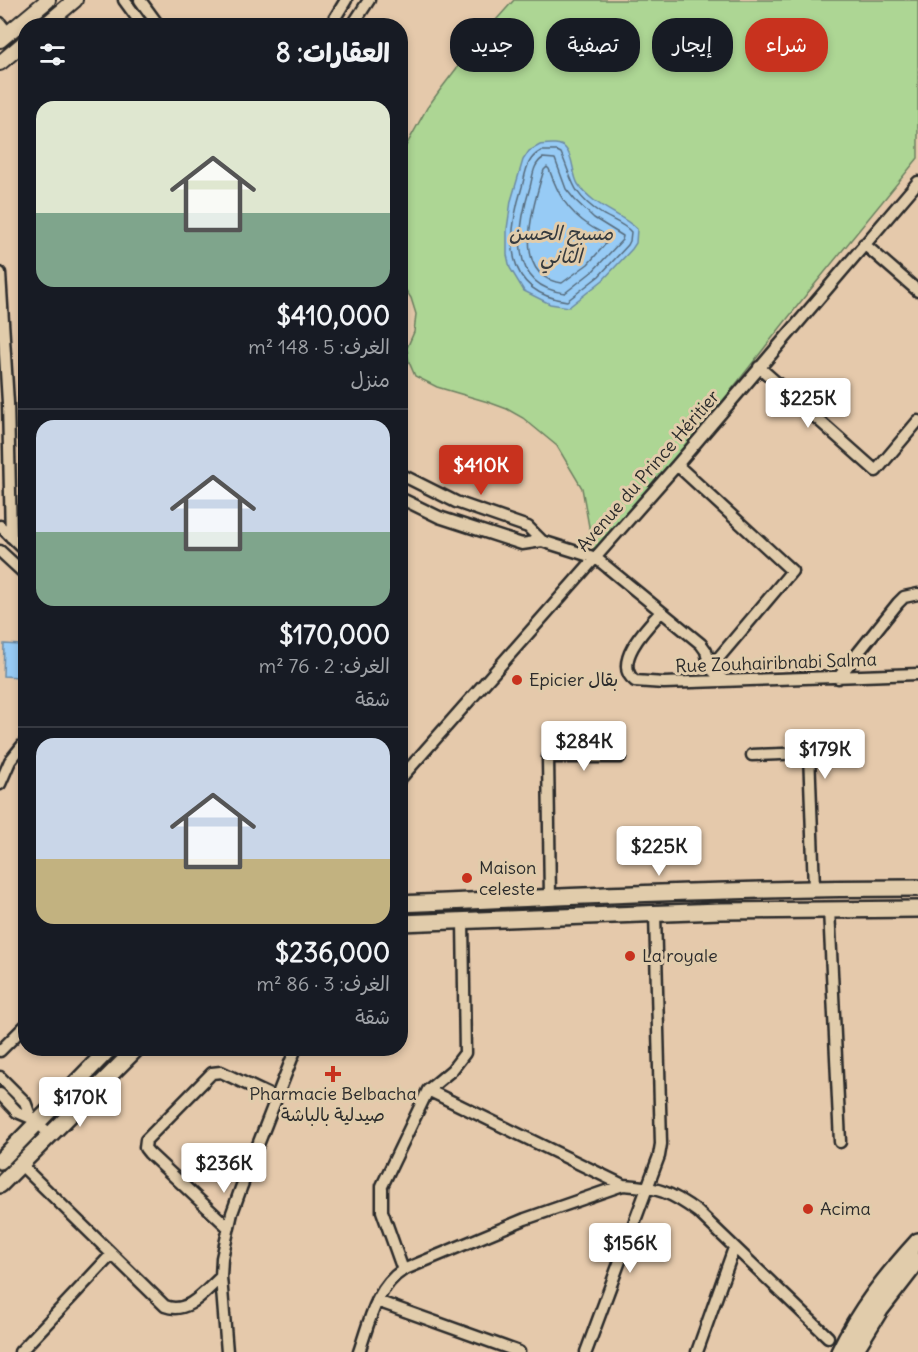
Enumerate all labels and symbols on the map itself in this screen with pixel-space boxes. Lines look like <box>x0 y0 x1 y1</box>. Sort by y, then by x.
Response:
water label: مسبح الحسن الثاني <box>509 220 614 274</box>
pin: $225K <box>766 378 850 429</box>
street label: Avenue du Prince Héritier <box>571 385 724 556</box>
pin: $410K <box>439 445 523 496</box>
street label: Rue Zouhairibnabi Salma <box>675 647 877 678</box>
place label: Epicier بقال <box>529 668 618 691</box>
marker: Epicier بقال <box>510 673 524 687</box>
pin: $284K <box>542 721 626 772</box>
pin: $179K <box>783 729 867 780</box>
pin: $225K <box>617 826 701 877</box>
place label: Maison celeste <box>479 856 537 900</box>
marker: Maison celeste <box>460 871 474 885</box>
place label: La royale <box>642 944 718 967</box>
marker: La royale <box>623 949 637 963</box>
marker: Pharmacie Belbacha صيدلية بالباشة <box>326 1067 340 1081</box>
pin: $170K <box>38 1077 122 1128</box>
place label: Pharmacie Belbacha صيدلية بالباشة <box>249 1082 417 1126</box>
pin: $236K <box>182 1143 266 1194</box>
place label: Acima <box>820 1197 871 1220</box>
marker: Acima <box>801 1202 815 1216</box>
pin: $156K <box>588 1223 672 1274</box>

